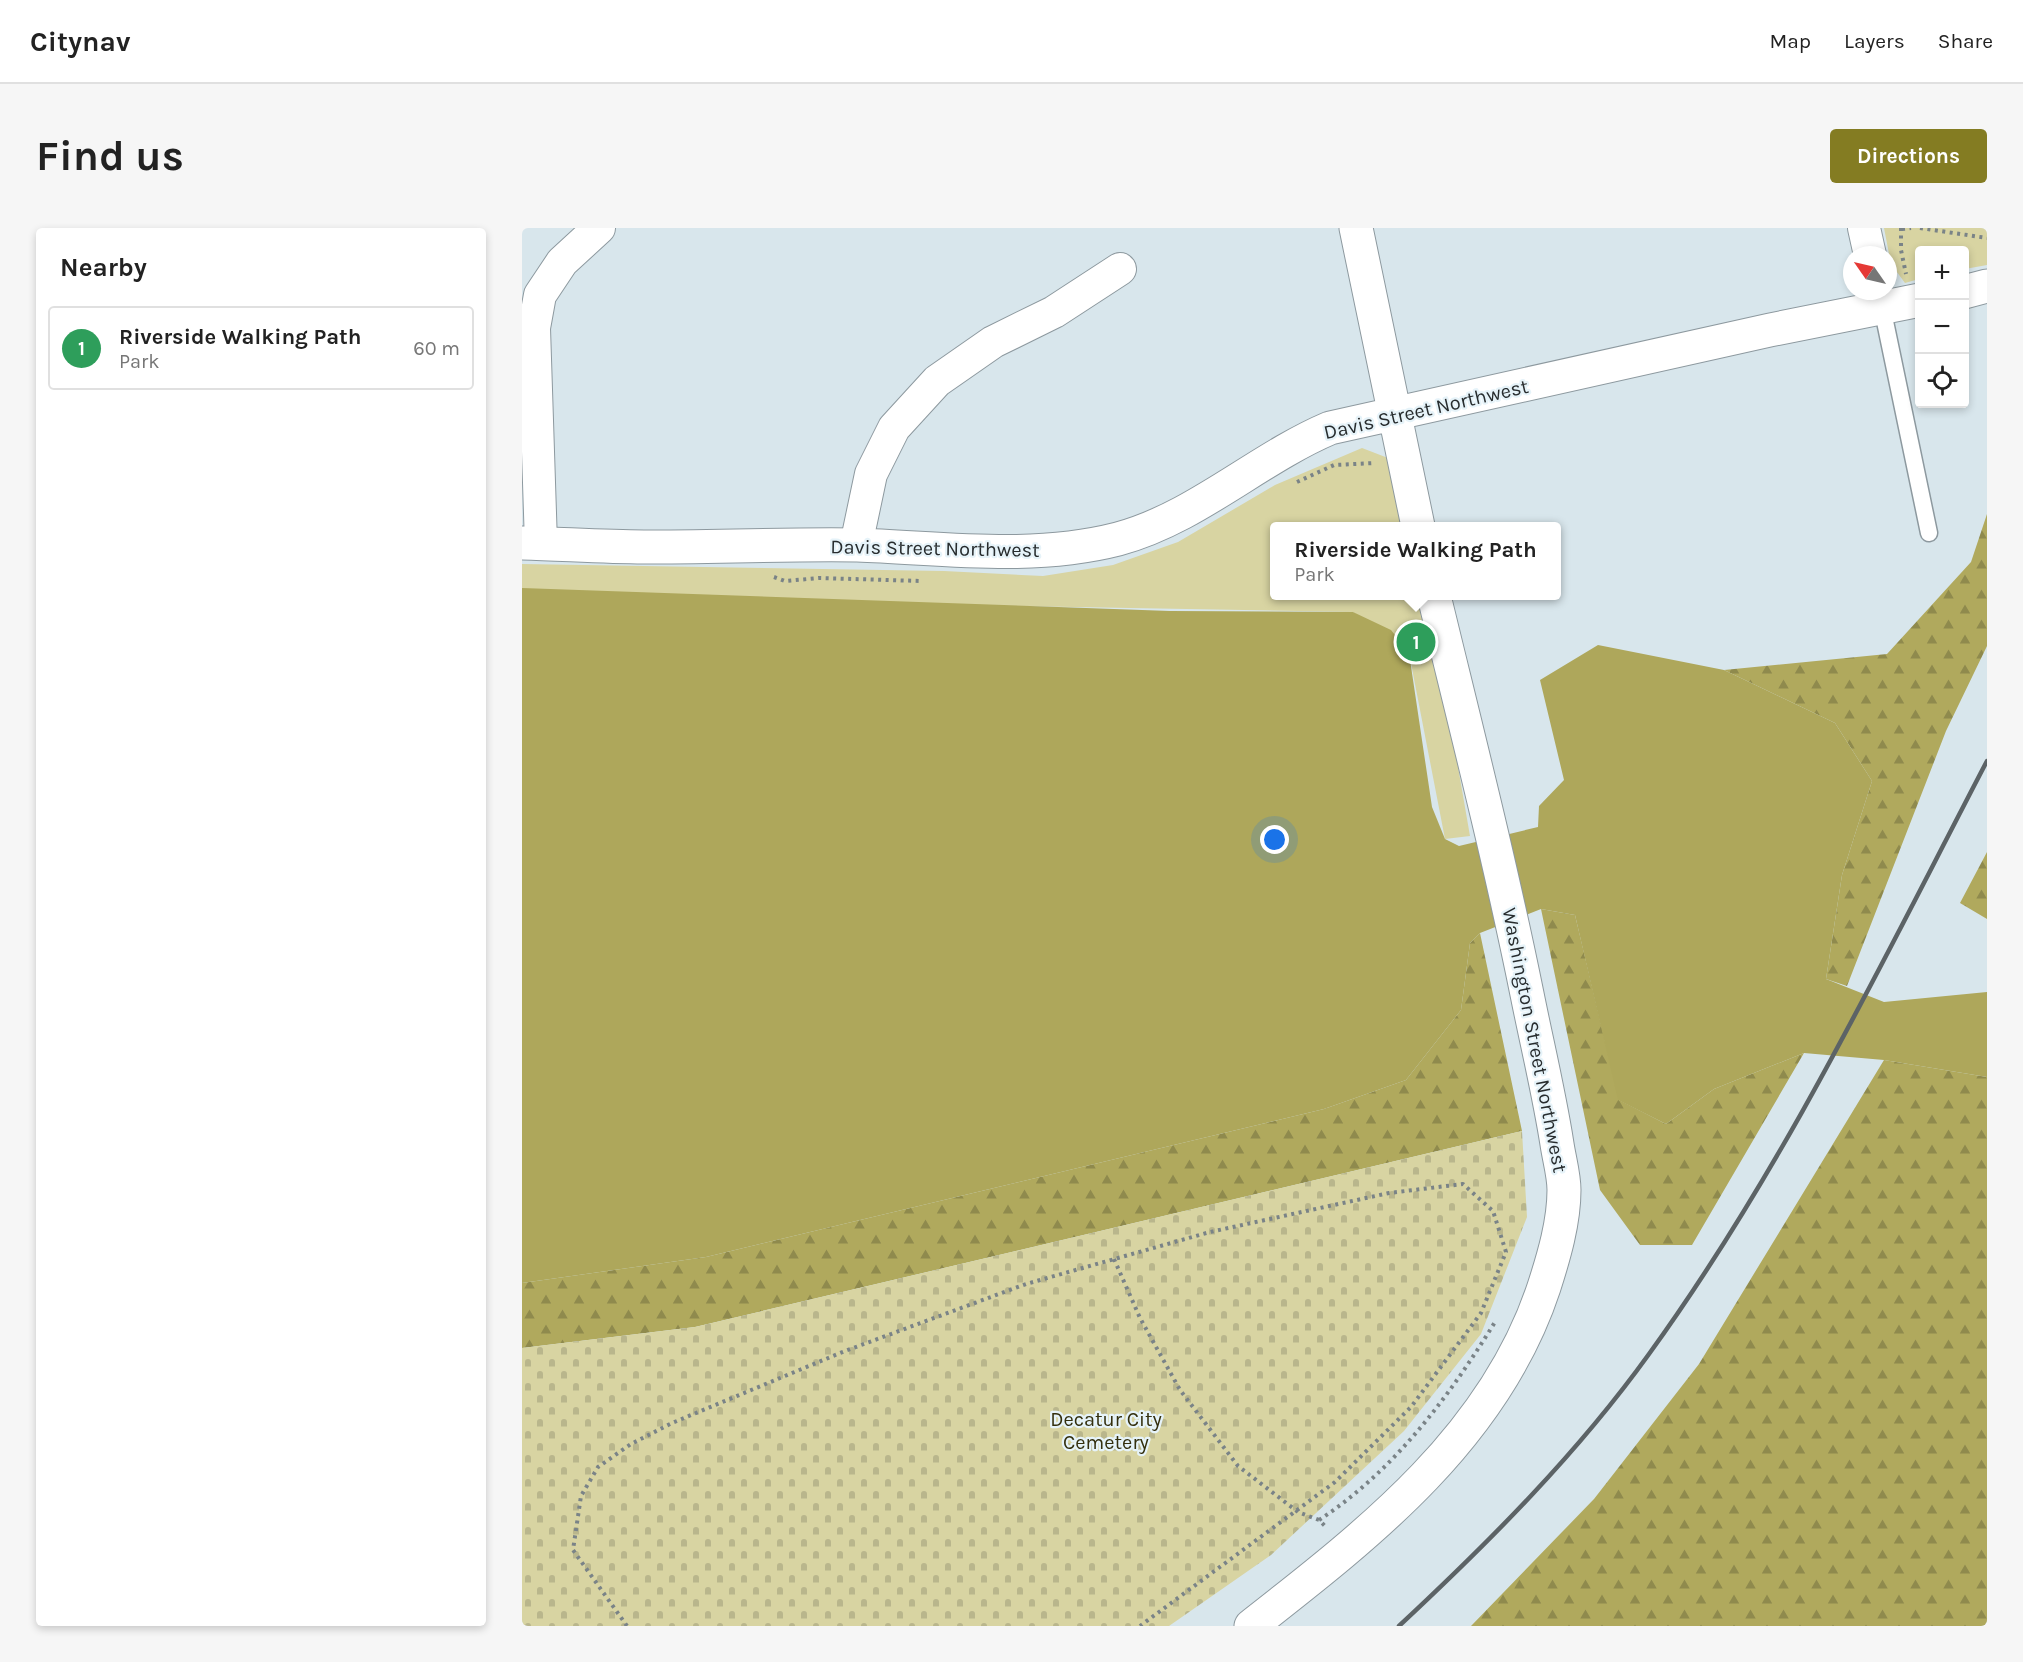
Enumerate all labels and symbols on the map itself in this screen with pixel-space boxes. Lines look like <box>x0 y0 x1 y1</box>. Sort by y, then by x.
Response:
north arrow <box>1843 246 1897 300</box>
street label: Davis Street Northwest <box>1322 375 1531 444</box>
street label: Davis Street Northwest <box>830 535 1040 562</box>
pin: 1 <box>1396 620 1436 664</box>
your location <box>1260 825 1289 854</box>
street label: Washington Street Northwest <box>1498 906 1572 1175</box>
park label: Decatur City Cemetery <box>1050 1408 1162 1454</box>

